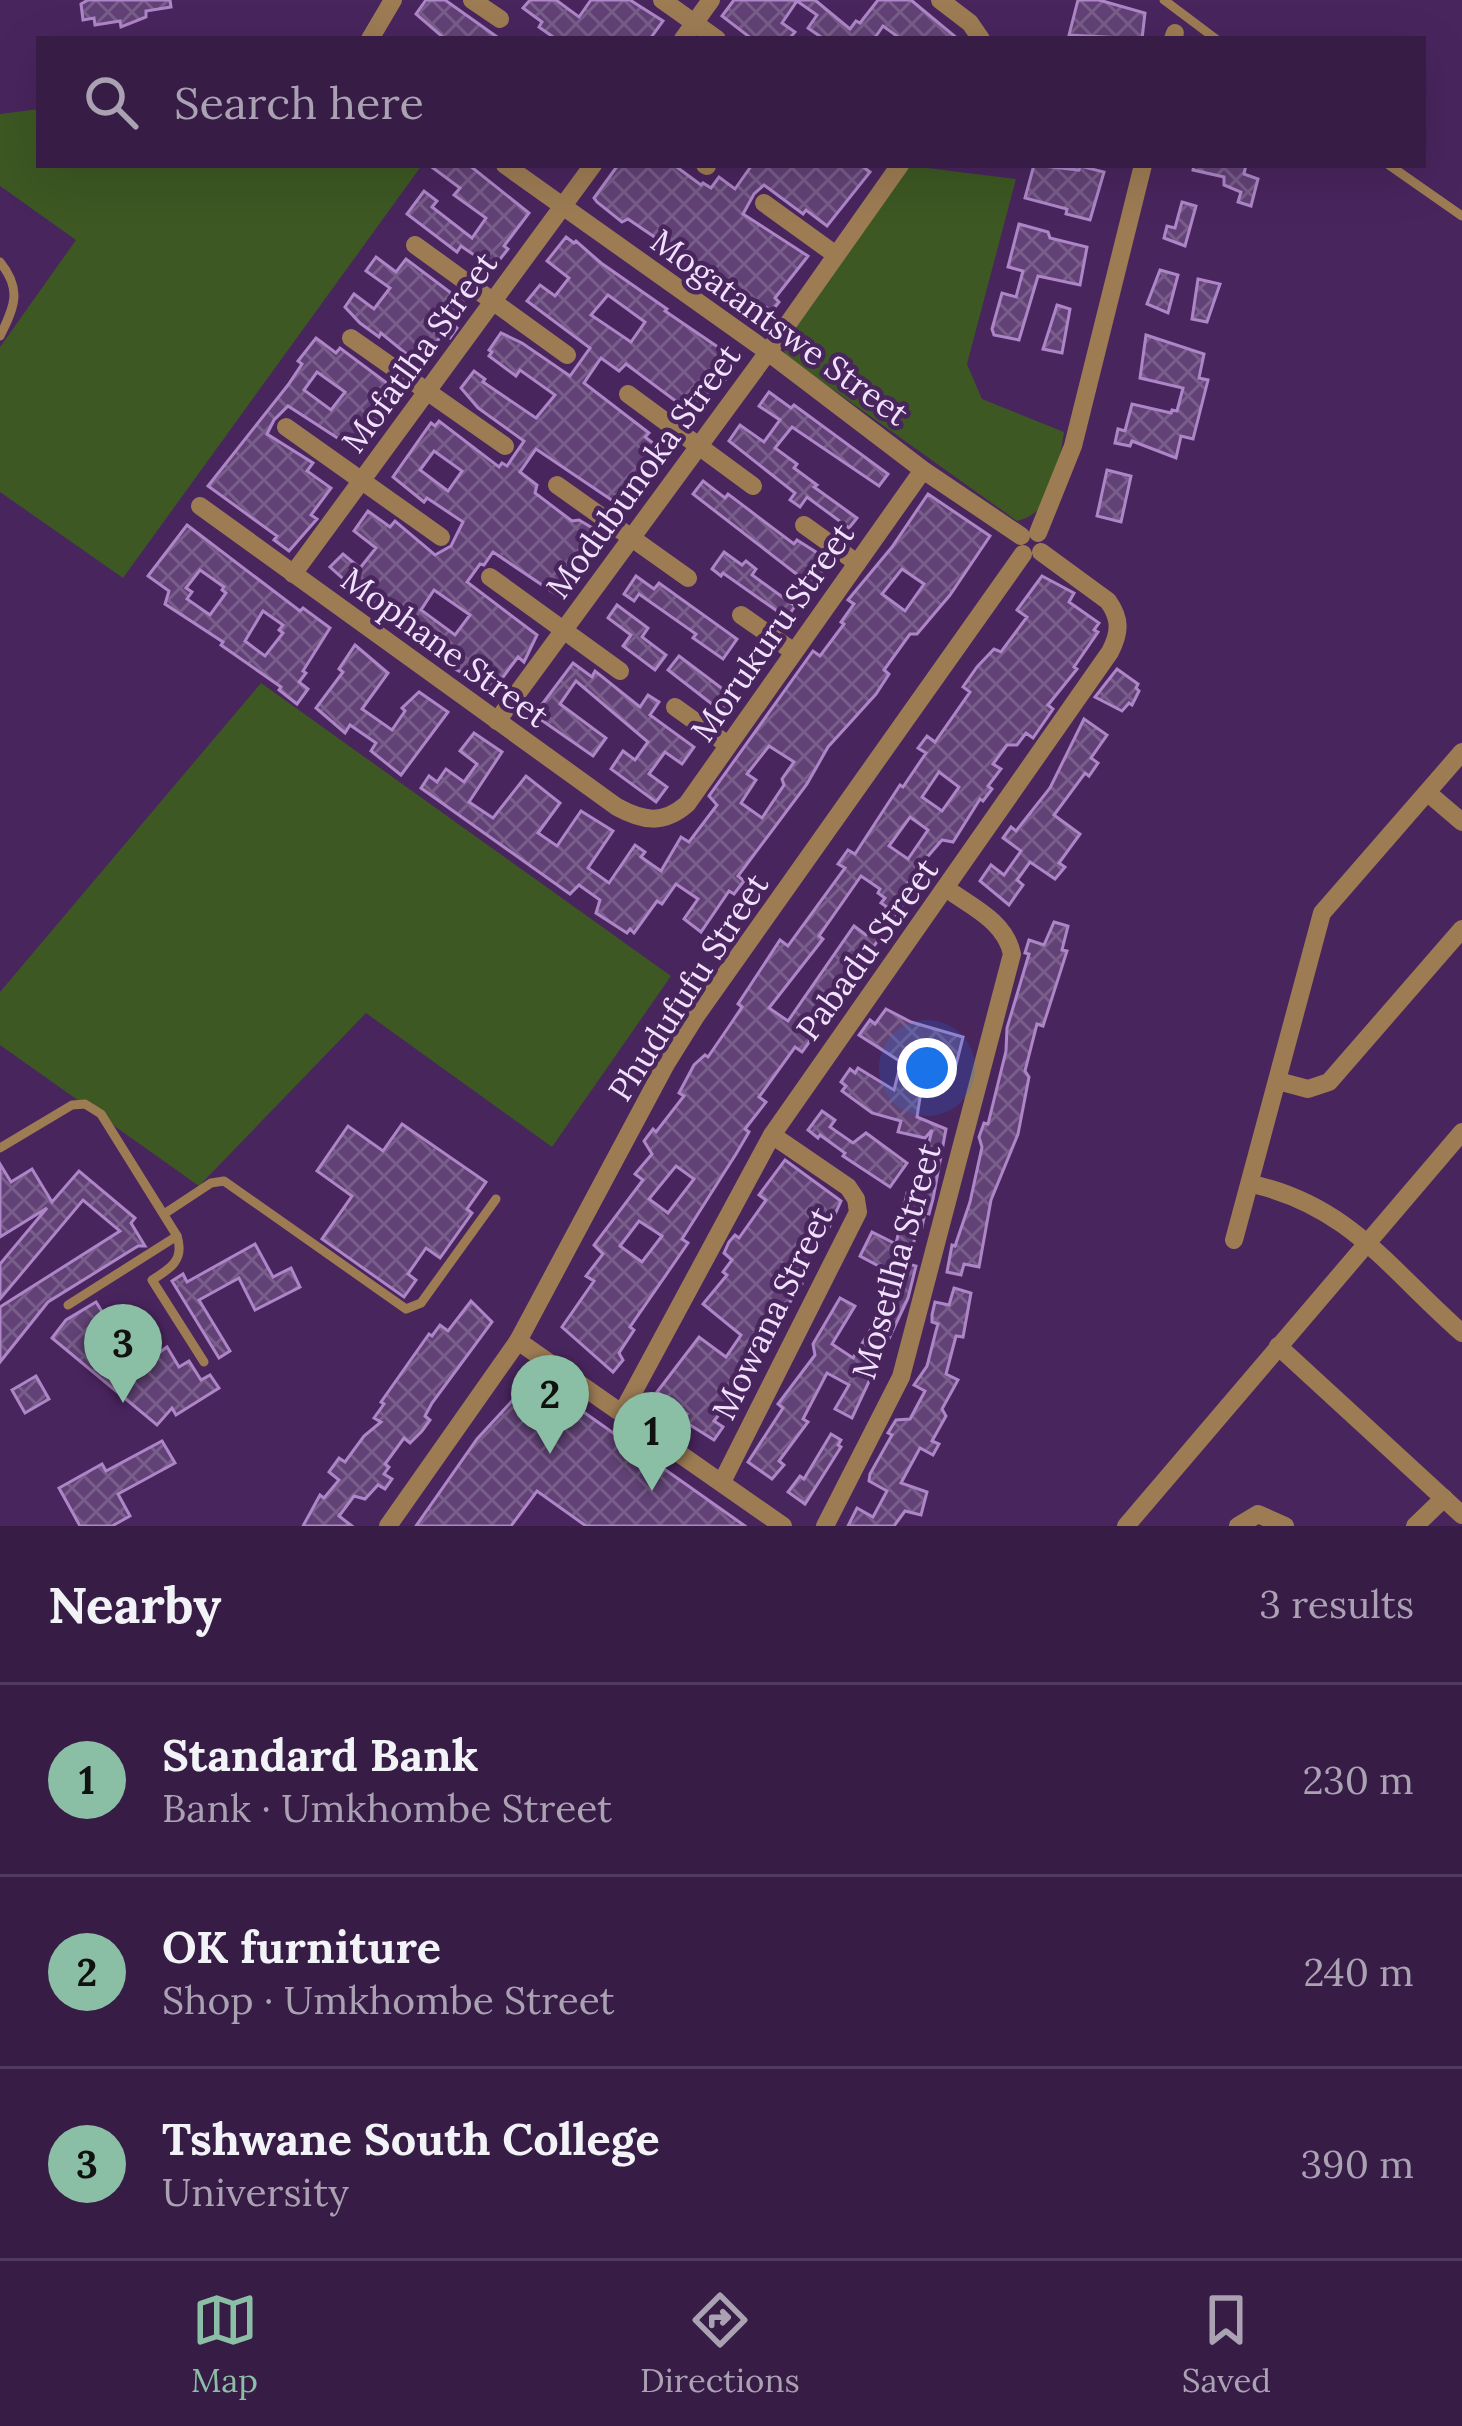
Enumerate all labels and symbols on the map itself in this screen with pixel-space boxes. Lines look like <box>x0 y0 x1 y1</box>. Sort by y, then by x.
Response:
street label: Mogatantswe Street <box>643 219 917 435</box>
street label: Mofatlha Street <box>332 243 506 461</box>
street label: Modubunoka Street <box>537 335 749 606</box>
street label: Morukuru Street <box>681 515 863 749</box>
street label: Mophane Street <box>333 558 557 736</box>
street label: Pabadu Street <box>787 850 947 1048</box>
street label: Phudufufu Street <box>599 865 777 1109</box>
your location <box>897 1038 957 1098</box>
street label: Mosetlha Street <box>842 1138 950 1384</box>
street label: Mowana Street <box>702 1200 842 1426</box>
pin: 3 <box>84 1304 162 1403</box>
pin: 2 <box>511 1355 589 1454</box>
pin: 1 <box>613 1392 691 1491</box>

